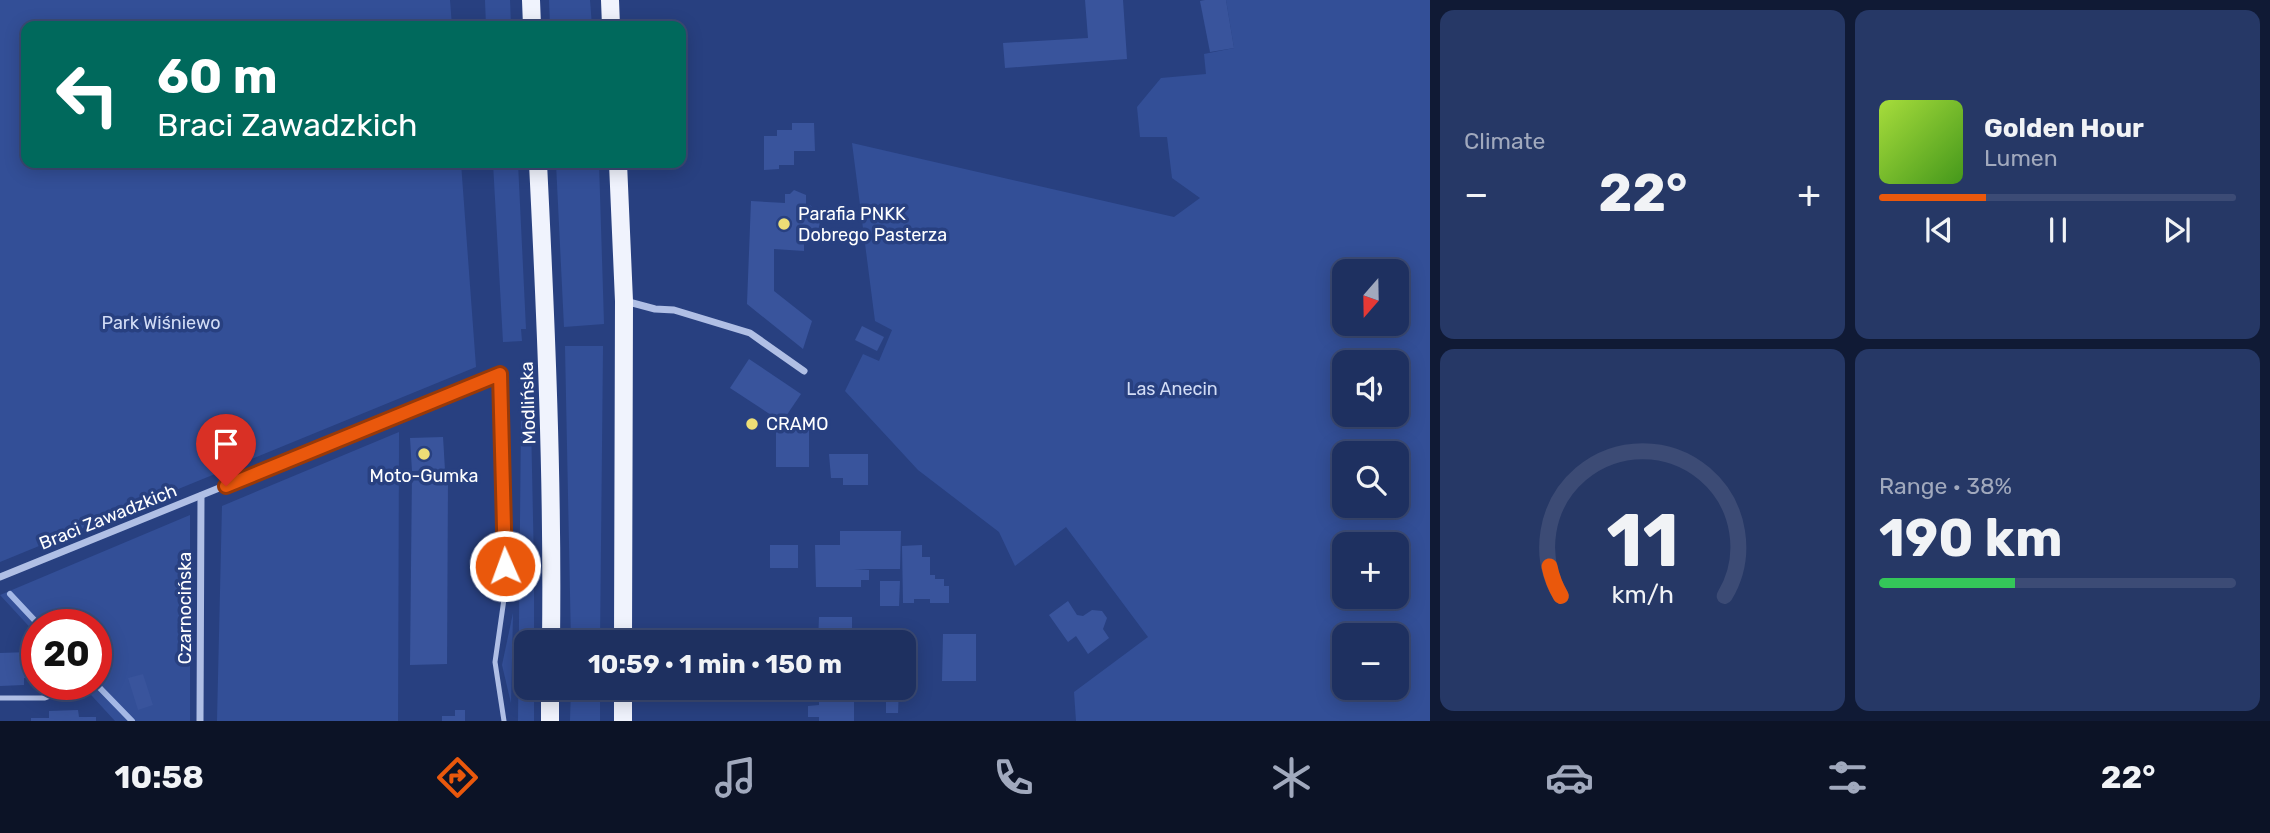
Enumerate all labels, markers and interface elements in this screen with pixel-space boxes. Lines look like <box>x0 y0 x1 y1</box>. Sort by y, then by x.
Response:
text: 60 m <box>157 47 278 105</box>
icon: left <box>42 49 133 140</box>
text: Braci Zawadzkich <box>157 106 418 144</box>
text: Golden Hour <box>1984 113 2144 144</box>
text: Climate <box>1464 127 1545 155</box>
text: Lumen <box>1984 144 2058 172</box>
text: 22° <box>1599 162 1688 224</box>
text: − <box>1464 171 1489 217</box>
text: + <box>1797 171 1821 217</box>
place label: Parafia PNKK Dobrego Pasterza <box>798 203 947 246</box>
icon: previous <box>1920 211 1958 249</box>
icon: pause <box>2039 211 2077 249</box>
icon: next <box>2158 211 2196 249</box>
marker: Parafia PNKK Dobrego Pasterza <box>776 216 792 232</box>
north arrow <box>1332 259 1409 336</box>
map controls <box>1332 259 1409 700</box>
park label: Park Wiśniewo <box>102 312 220 334</box>
button: sound <box>1332 350 1409 427</box>
street label: Modlińska <box>516 361 540 445</box>
park label: Las Anecin <box>1126 378 1218 400</box>
place label: CRAMO <box>766 413 828 435</box>
pin <box>196 414 256 486</box>
marker: CRAMO <box>744 416 760 432</box>
icon: arrive <box>207 425 245 463</box>
button: search <box>1332 441 1409 518</box>
marker: Moto-Gumka <box>416 446 432 462</box>
place label: Moto-Gumka <box>370 465 478 487</box>
text: Range · 38% <box>1879 472 2012 500</box>
street label: Braci Zawadzkich <box>36 479 180 555</box>
text: 11 <box>1606 498 1679 584</box>
text: 190 km <box>1879 507 2063 569</box>
position arrow <box>468 529 542 603</box>
button: + <box>1332 532 1409 609</box>
street label: Czarnocińska <box>174 552 196 664</box>
text: km/h <box>1611 580 1674 609</box>
speed limit sign: 20 <box>21 609 112 700</box>
button: − <box>1332 623 1409 700</box>
text: 10:59 · 1 min · 150 m <box>588 649 842 680</box>
icon: directions <box>433 753 482 802</box>
icon: music <box>711 753 760 802</box>
icon: phone <box>989 753 1038 802</box>
icon: climate <box>1267 753 1316 802</box>
icon: car <box>1545 753 1594 802</box>
icon: filters <box>1823 753 1872 802</box>
text: 10:58 <box>114 758 204 796</box>
text: 22° <box>2101 758 2156 796</box>

